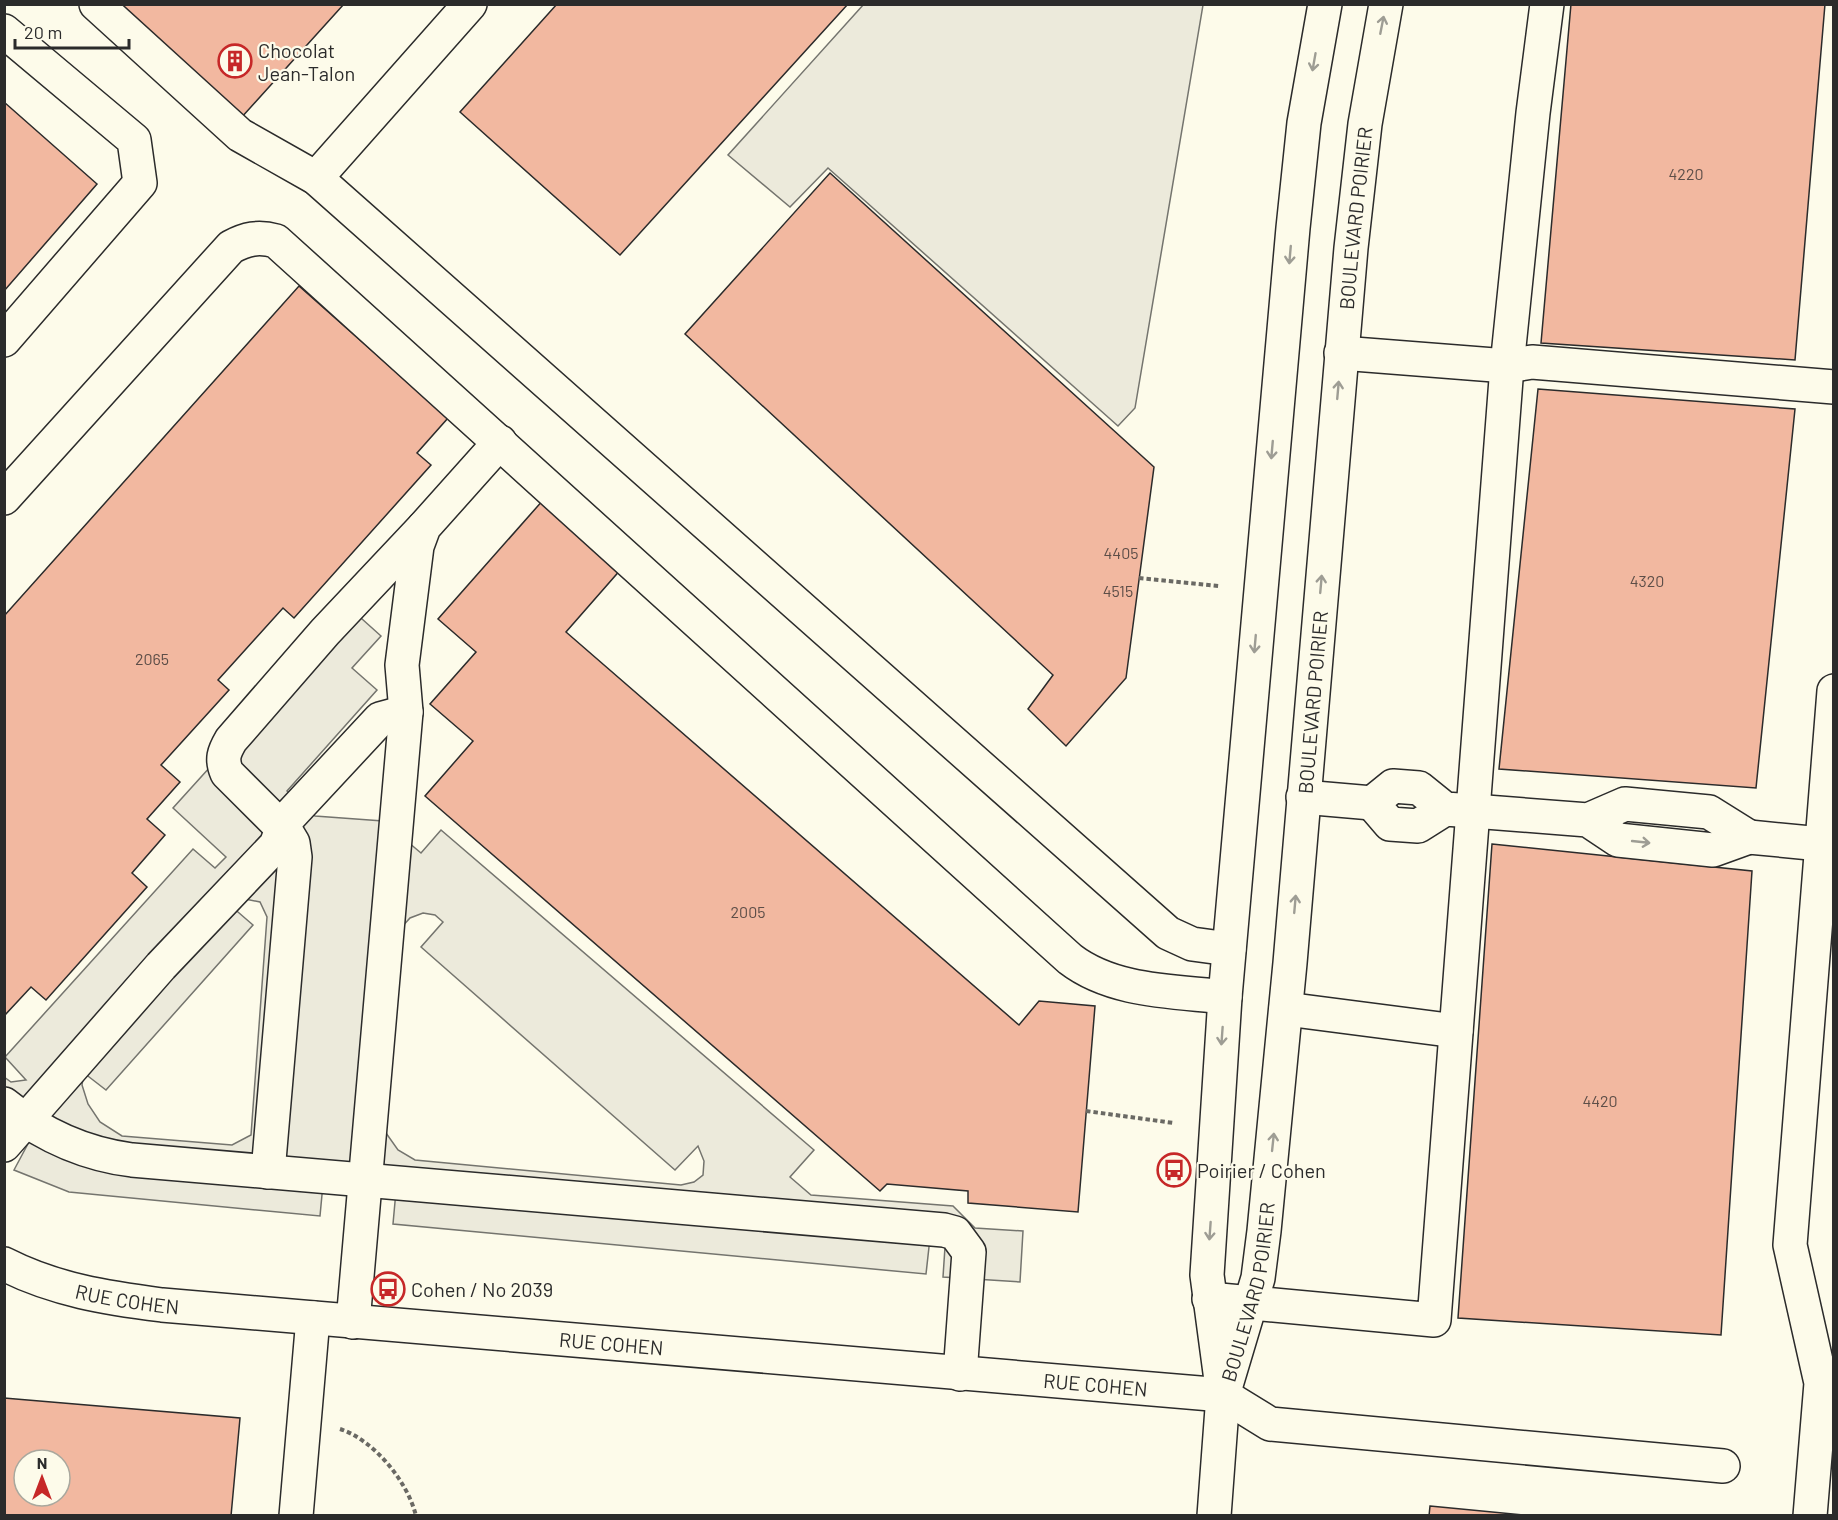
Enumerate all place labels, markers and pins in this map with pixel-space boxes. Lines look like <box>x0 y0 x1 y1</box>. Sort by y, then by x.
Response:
place label: Chocolat Jean-Talon <box>258 38 355 85</box>
building icon: Chocolat Jean-Talon <box>217 43 253 79</box>
bus stop icon: Poirier / Cohen <box>1156 1152 1192 1188</box>
place label: Poirier / Cohen <box>1197 1158 1326 1182</box>
bus stop icon: Cohen / No 2039 <box>370 1271 406 1307</box>
place label: Cohen / No 2039 <box>411 1277 553 1301</box>

